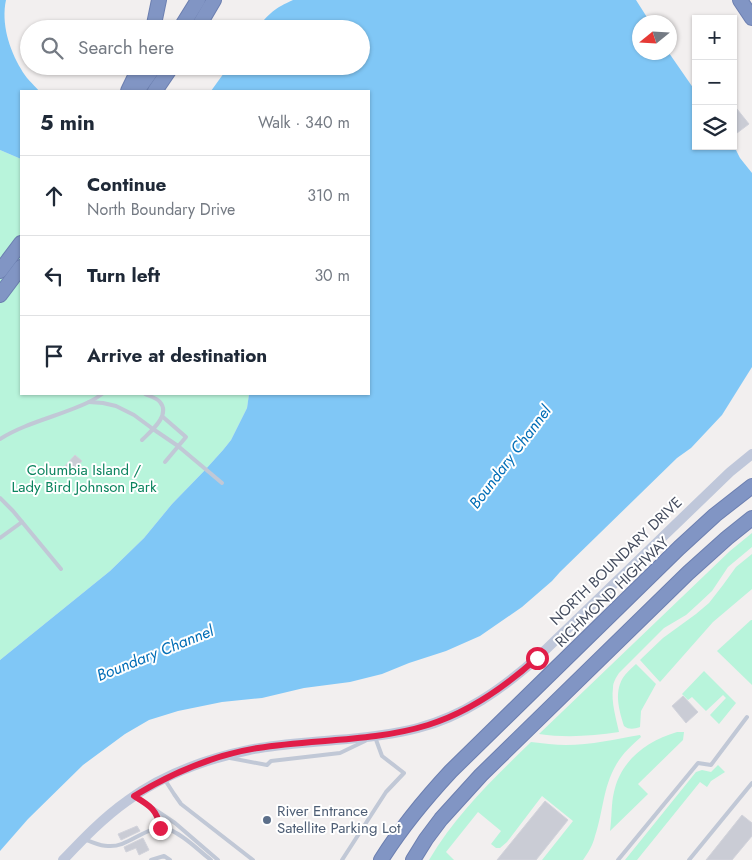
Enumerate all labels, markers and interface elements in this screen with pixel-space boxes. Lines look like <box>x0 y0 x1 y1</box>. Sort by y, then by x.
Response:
north arrow <box>632 15 677 60</box>
map controls <box>692 15 737 150</box>
button: + <box>692 15 737 60</box>
search box <box>20 20 370 75</box>
icon: search <box>38 34 66 62</box>
text: Search here <box>78 34 174 61</box>
button: − <box>692 60 737 105</box>
button: layers <box>692 105 737 150</box>
text: 5 min <box>40 108 95 138</box>
text: Walk · 340 m <box>258 111 350 134</box>
text: Continue <box>87 171 166 198</box>
icon: ahead <box>40 182 68 210</box>
text: 310 m <box>307 184 350 207</box>
text: North Boundary Drive <box>87 198 235 221</box>
icon: left <box>40 262 68 290</box>
text: Turn left <box>87 262 160 289</box>
text: 30 m <box>314 264 350 287</box>
icon: arrive <box>40 342 68 370</box>
text: Arrive at destination <box>87 342 267 369</box>
water label: Boundary Channel <box>463 399 557 513</box>
park label: Columbia Island / Lady Bird Johnson Park <box>12 459 157 498</box>
street label: NORTH BOUNDARY DRIVE <box>545 492 687 630</box>
street label: RICHMOND HIGHWAY <box>550 531 674 652</box>
water label: Boundary Channel <box>93 619 218 687</box>
route start <box>526 647 549 670</box>
place label: River Entrance Satellite Parking Lot <box>277 800 401 839</box>
marker: River Entrance Satellite Parking Lot <box>261 814 273 826</box>
route end <box>149 817 172 840</box>

